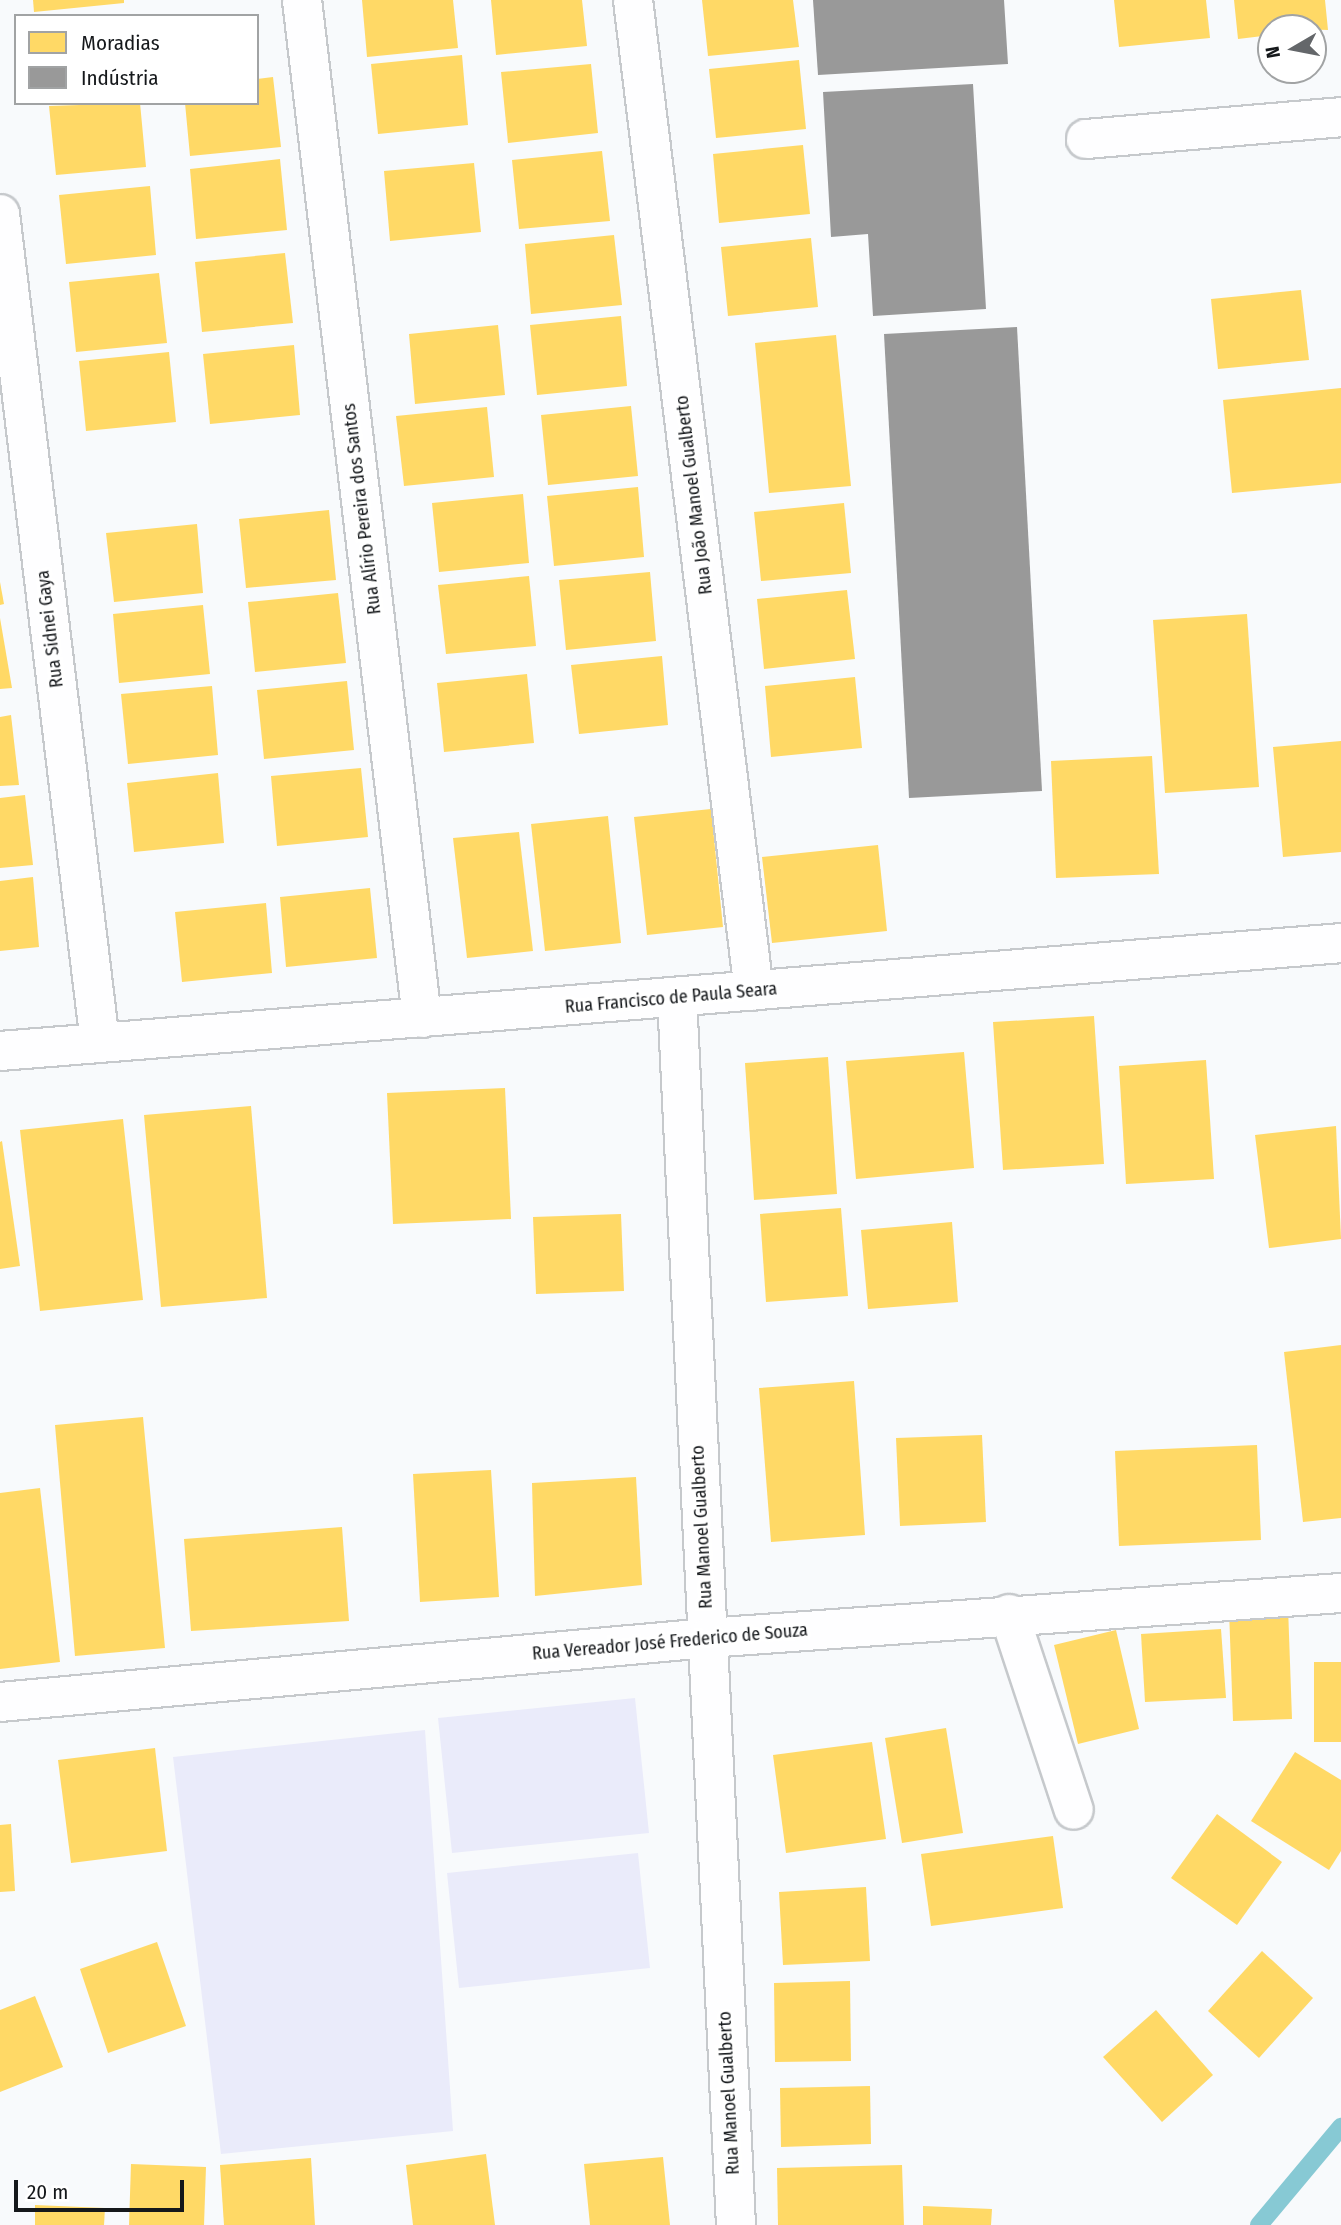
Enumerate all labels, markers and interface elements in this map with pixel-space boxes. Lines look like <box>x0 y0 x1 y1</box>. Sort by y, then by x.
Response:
legend <box>14 14 259 105</box>
north arrow <box>1257 14 1327 84</box>
text: Moradias <box>81 30 160 56</box>
text: N <box>1260 45 1285 60</box>
text: Indústria <box>81 65 159 91</box>
street label: Rua João Manoel Gualberto <box>671 394 717 596</box>
street label: Rua Alírio Pereira dos Santos <box>338 402 386 616</box>
street label: Rua Sidnei Gaya <box>32 569 68 689</box>
street label: Rua Francisco de Paula Seara <box>564 978 778 1018</box>
street label: Rua Manoel Gualberto <box>687 1445 717 1609</box>
street label: Rua Vereador José Frederico de Souza <box>531 1619 809 1665</box>
street label: Rua Manoel Gualberto <box>714 2011 744 2175</box>
scale bar <box>18 2166 187 2210</box>
text: 20 m <box>27 2179 68 2205</box>

